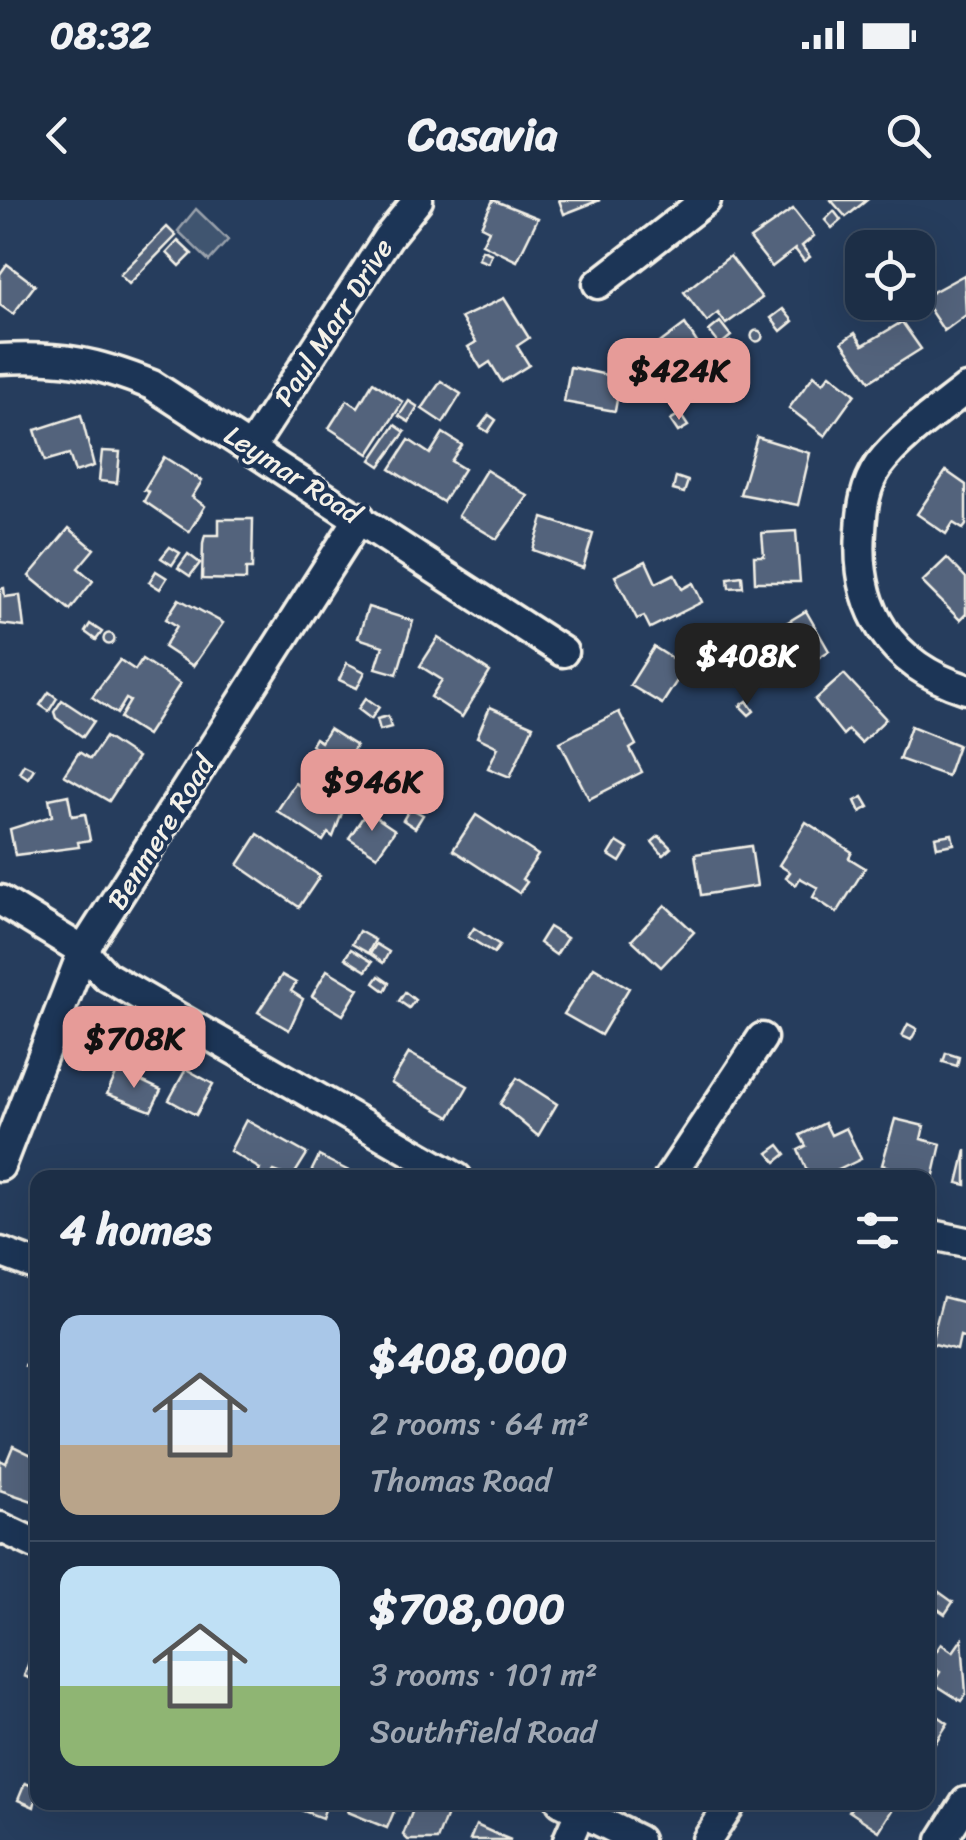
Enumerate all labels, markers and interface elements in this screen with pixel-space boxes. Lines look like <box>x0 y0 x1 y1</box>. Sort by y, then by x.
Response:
text: 08:32 <box>50 2 151 69</box>
text: Casavia <box>408 95 558 175</box>
icon: back <box>30 108 85 163</box>
icon: search <box>881 108 936 163</box>
street label: Paul Marr Drive <box>260 228 407 417</box>
map controls <box>845 230 935 320</box>
button: locate <box>845 230 935 320</box>
pin: $424K <box>609 338 749 423</box>
text: $424K <box>629 342 729 399</box>
street label: Leymar Road <box>214 411 373 539</box>
pin: $408K <box>677 623 817 708</box>
text: $408K <box>697 627 797 684</box>
street label: Benmere Road <box>93 743 229 920</box>
pin: $946K <box>302 749 442 834</box>
text: $946K <box>323 753 421 810</box>
pin: $708K <box>64 1006 204 1091</box>
text: $708K <box>85 1010 183 1067</box>
text: 4 homes <box>60 1193 212 1267</box>
icon: filters <box>850 1203 905 1258</box>
text: $408,000 <box>370 1321 567 1395</box>
icon: home <box>140 1355 260 1475</box>
text: 2 rooms · 64 m² <box>370 1395 589 1452</box>
text: Thomas Road <box>370 1452 551 1509</box>
text: $708,000 <box>370 1572 565 1646</box>
icon: home <box>140 1606 260 1726</box>
text: 3 rooms · 101 m² <box>370 1646 598 1703</box>
text: Southfield Road <box>370 1703 596 1760</box>

